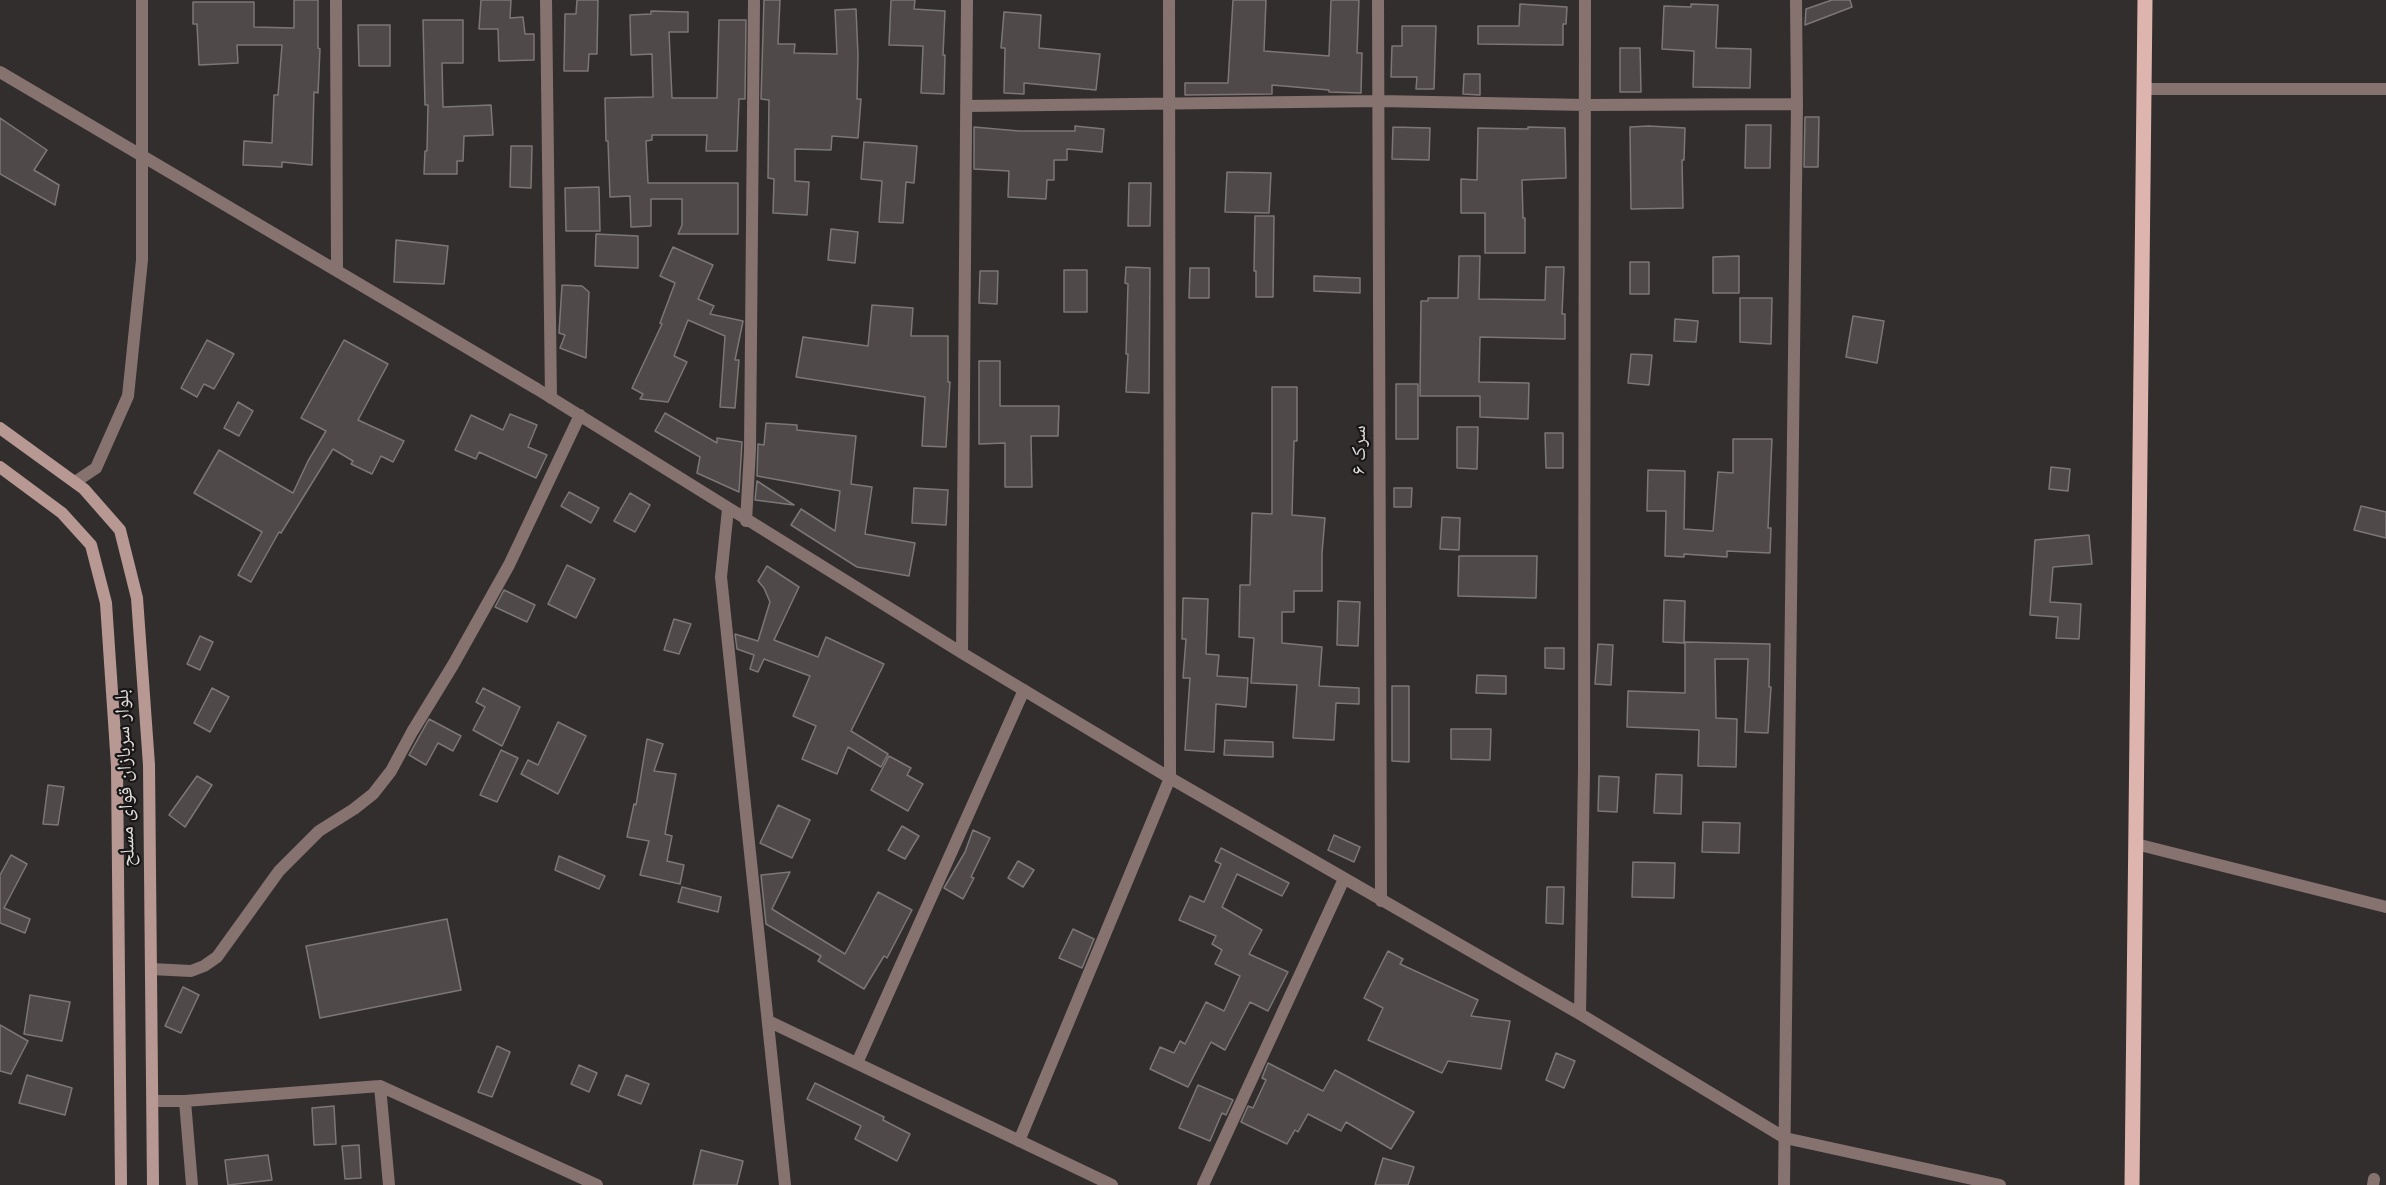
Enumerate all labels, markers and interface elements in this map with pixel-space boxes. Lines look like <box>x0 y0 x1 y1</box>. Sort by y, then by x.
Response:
street label: سرک ۶ <box>1349 425 1373 475</box>
street label: بلوار سربازان قوای مسلح <box>112 689 142 867</box>

